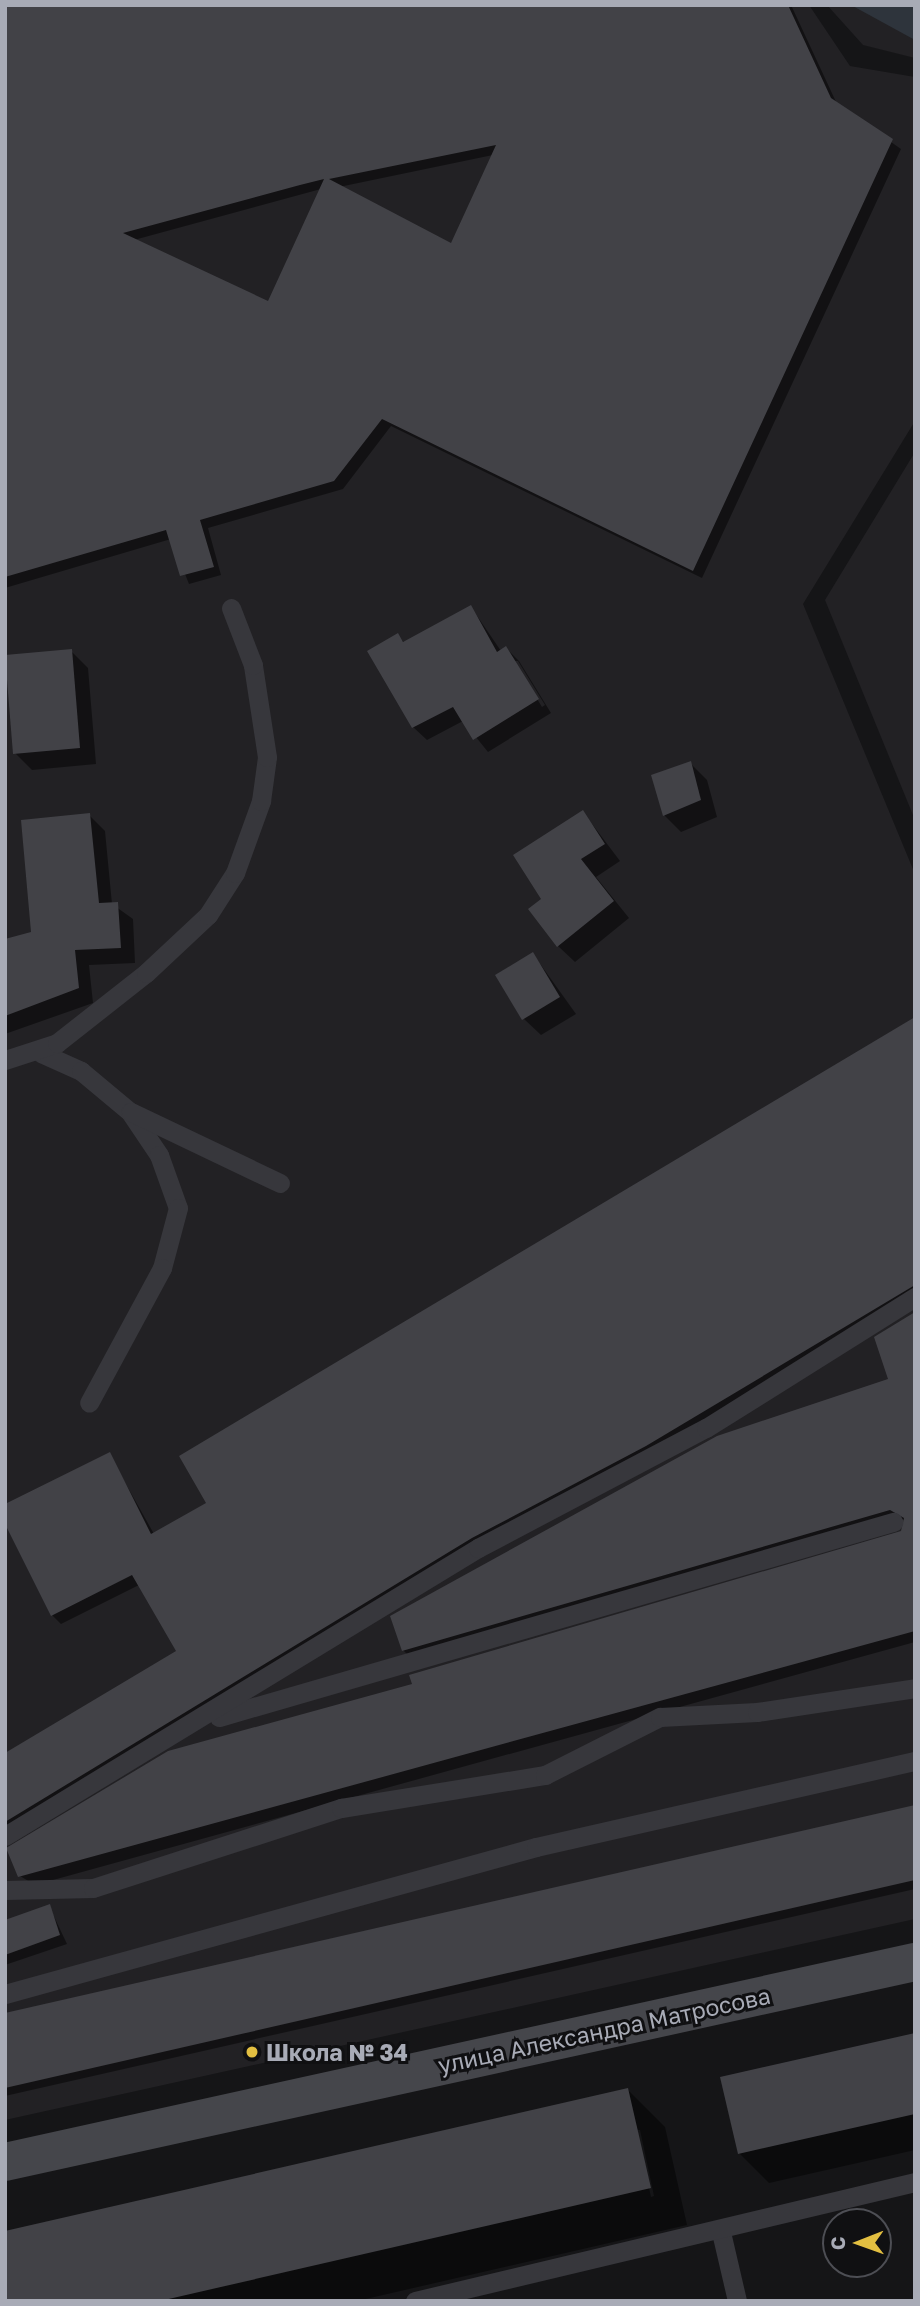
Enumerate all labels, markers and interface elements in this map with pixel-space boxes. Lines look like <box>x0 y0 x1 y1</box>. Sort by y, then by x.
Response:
street label: улица Александра Матросова <box>435 1981 773 2079</box>
place label: Школа № 34 <box>266 2038 408 2066</box>
marker: Школа № 34 <box>244 2044 260 2060</box>
north arrow <box>822 2208 892 2278</box>
text: С <box>826 2236 849 2250</box>

